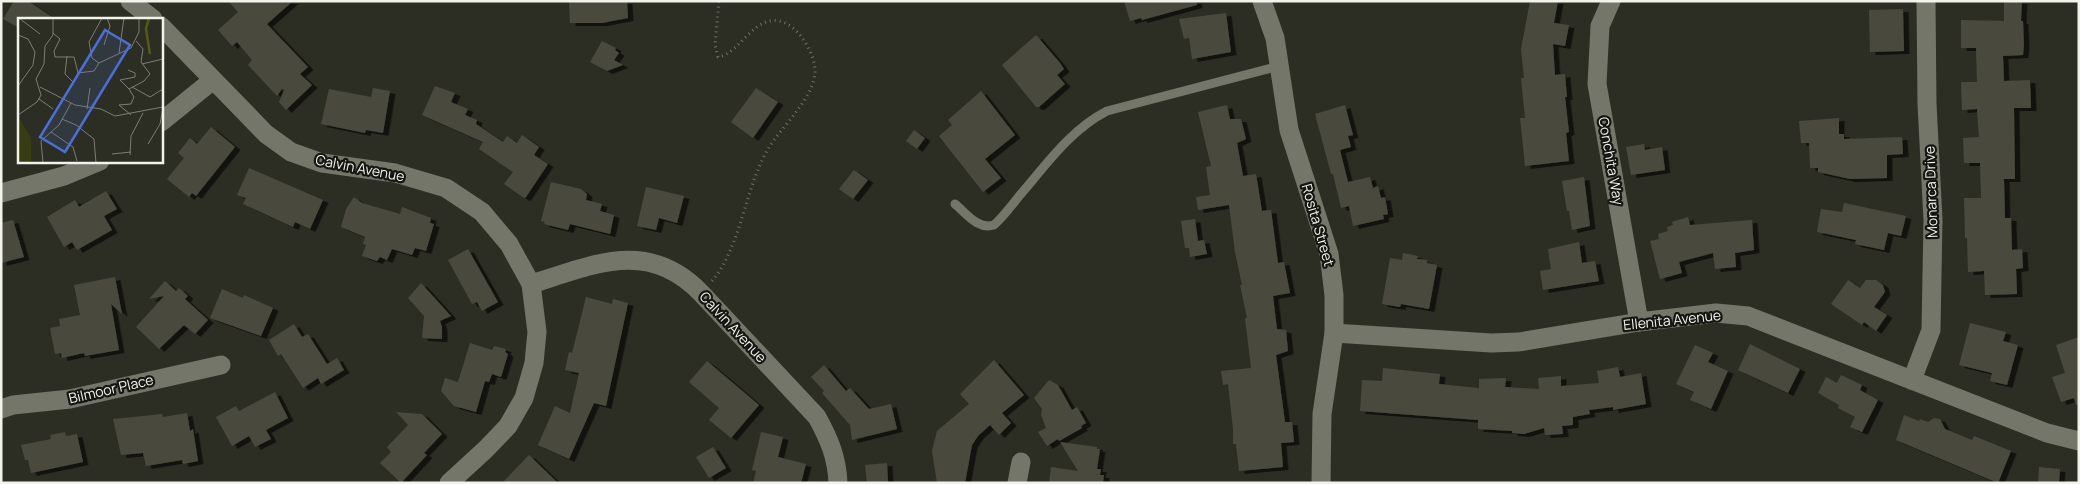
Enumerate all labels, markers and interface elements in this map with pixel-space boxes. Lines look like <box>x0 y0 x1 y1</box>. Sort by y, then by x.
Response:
inset map <box>18 18 162 162</box>
street label: Conchita Way <box>1594 115 1629 207</box>
street label: Monarca Drive <box>1919 146 1942 238</box>
street label: Calvin Avenue <box>314 150 406 185</box>
street label: Rosita Street <box>1298 181 1339 269</box>
street label: Calvin Avenue <box>696 287 771 366</box>
street label: Ellenita Avenue <box>1622 305 1722 334</box>
street label: Bilmoor Place <box>67 370 155 408</box>

